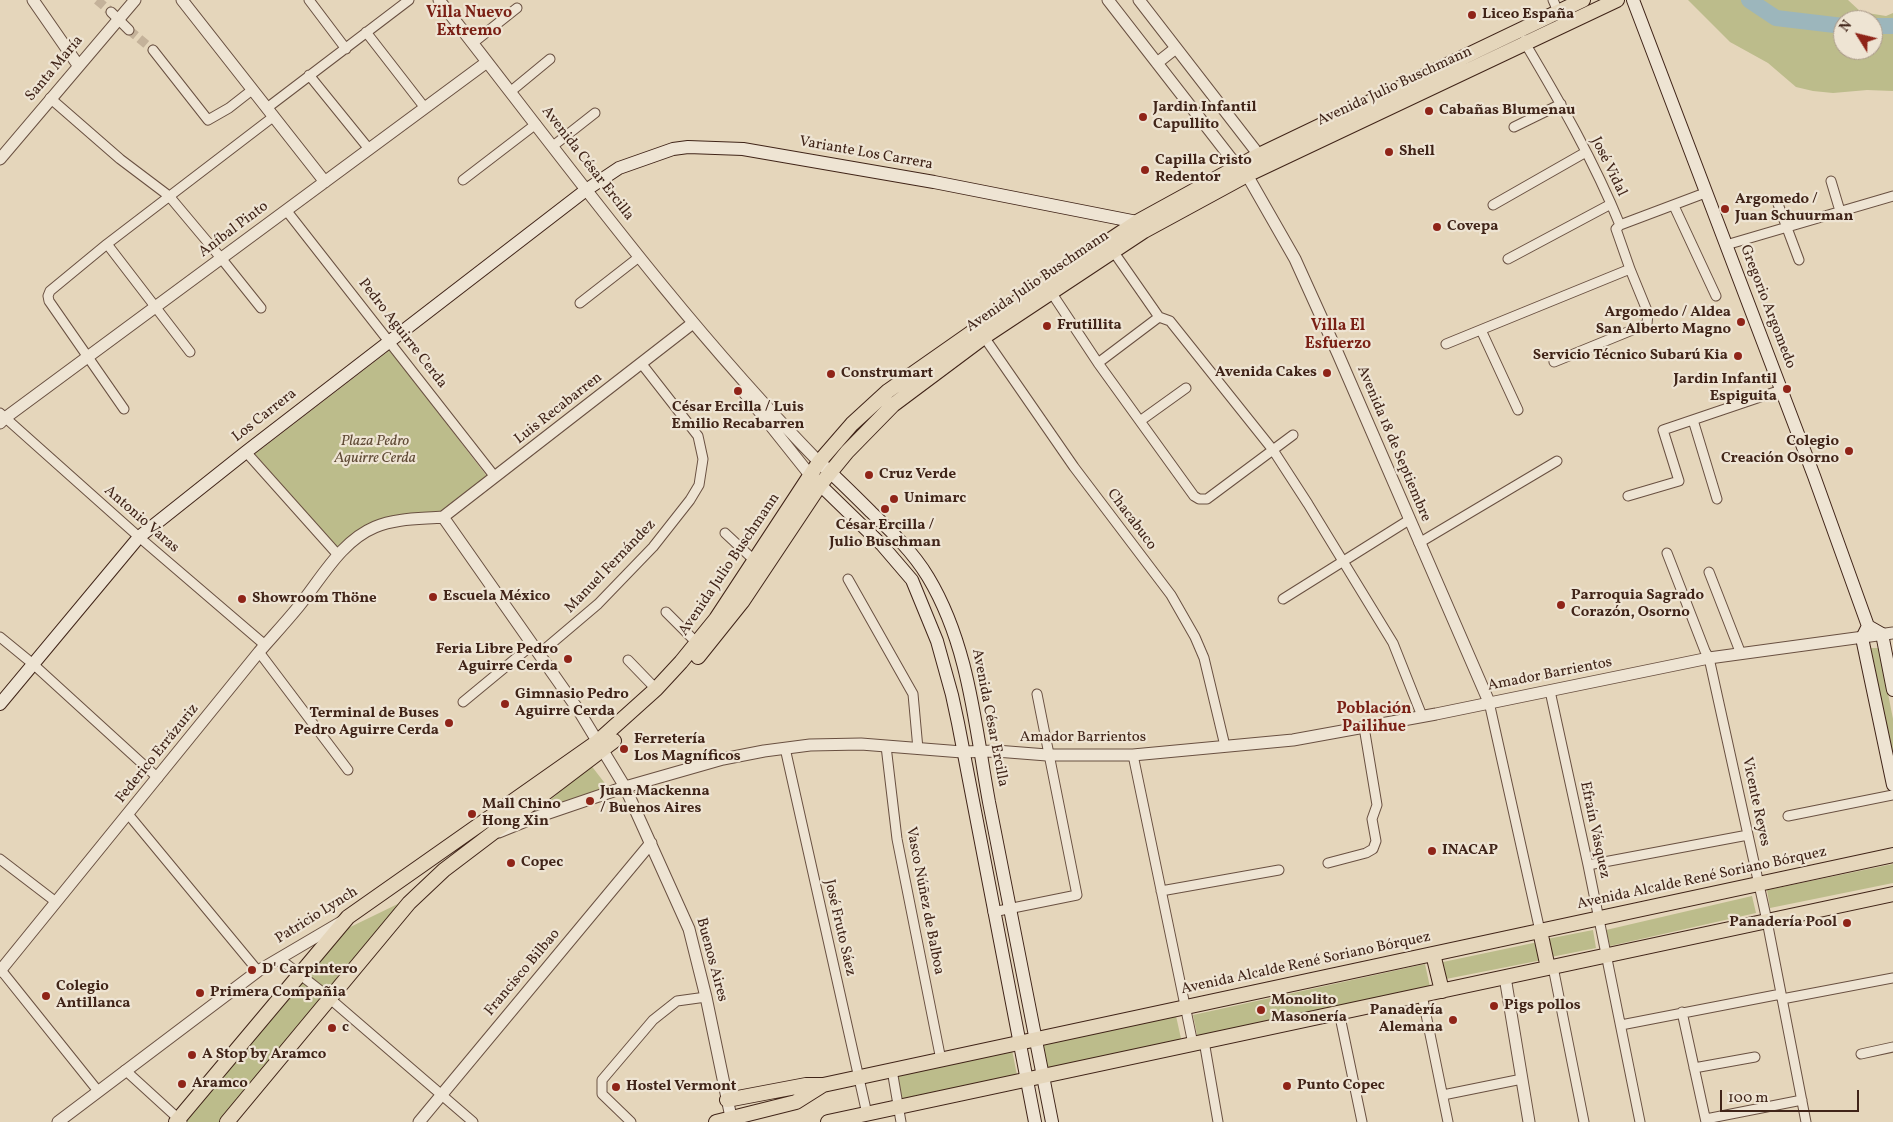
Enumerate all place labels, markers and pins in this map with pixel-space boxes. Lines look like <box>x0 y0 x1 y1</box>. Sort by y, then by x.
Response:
place label: Liceo España <box>1482 6 1574 24</box>
marker: Liceo España <box>1466 9 1478 21</box>
place label: Jardin Infantil Capullito <box>1153 99 1257 134</box>
place label: Cabañas Blumenau <box>1439 102 1575 120</box>
marker: Cabañas Blumenau <box>1423 105 1435 117</box>
marker: Jardin Infantil Capullito <box>1137 111 1149 123</box>
place label: Shell <box>1399 143 1435 161</box>
marker: Shell <box>1383 146 1395 158</box>
place label: Capilla Cristo Redentor <box>1155 152 1252 187</box>
marker: Capilla Cristo Redentor <box>1139 164 1151 176</box>
place label: Argomedo / Juan Schuurman <box>1735 191 1853 226</box>
marker: Argomedo / Juan Schuurman <box>1719 203 1731 215</box>
place label: Covepa <box>1447 218 1498 236</box>
marker: Covepa <box>1431 221 1443 233</box>
place label: Argomedo / Aldea San Alberto Magno <box>1596 304 1731 339</box>
marker: Argomedo / Aldea San Alberto Magno <box>1735 316 1747 328</box>
place label: Frutillita <box>1057 317 1122 335</box>
marker: Frutillita <box>1041 320 1053 332</box>
place label: Servicio Técnico Subarú Kia <box>1533 347 1728 365</box>
marker: Servicio Técnico Subarú Kia <box>1732 350 1744 362</box>
place label: Avenida Cakes <box>1215 364 1317 382</box>
place label: Construmart <box>841 365 933 383</box>
marker: Avenida Cakes <box>1321 367 1333 379</box>
marker: Construmart <box>825 368 837 380</box>
place label: Jardin Infantil Espiguita <box>1673 371 1777 406</box>
marker: Jardin Infantil Espiguita <box>1781 383 1793 395</box>
marker: César Ercilla / Luis Emilio Recabarren <box>732 385 744 397</box>
place label: César Ercilla / Luis Emilio Recabarren <box>672 399 804 434</box>
place label: Colegio Creación Osorno <box>1721 433 1839 468</box>
marker: Colegio Creación Osorno <box>1843 445 1855 457</box>
place label: Cruz Verde <box>879 466 956 484</box>
marker: Cruz Verde <box>863 469 875 481</box>
place label: Unimarc <box>904 490 966 508</box>
marker: Unimarc <box>888 493 900 505</box>
marker: César Ercilla / Julio Buschman <box>879 503 891 515</box>
place label: César Ercilla / Julio Buschman <box>829 517 941 552</box>
place label: Parroquia Sagrado Corazón, Osorno <box>1571 587 1704 622</box>
place label: Escuela México <box>443 588 550 606</box>
place label: Showroom Thöne <box>252 590 377 608</box>
marker: Escuela México <box>427 591 439 603</box>
marker: Showroom Thöne <box>236 593 248 605</box>
marker: Parroquia Sagrado Corazón, Osorno <box>1555 599 1567 611</box>
place label: Feria Libre Pedro Aguirre Cerda <box>436 641 558 676</box>
marker: Feria Libre Pedro Aguirre Cerda <box>562 653 574 665</box>
place label: Gimnasio Pedro Aguirre Cerda <box>515 686 629 721</box>
marker: Gimnasio Pedro Aguirre Cerda <box>499 698 511 710</box>
place label: Terminal de Buses Pedro Aguirre Cerda <box>294 705 439 740</box>
marker: Terminal de Buses Pedro Aguirre Cerda <box>443 717 455 729</box>
place label: Ferretería Los Magníficos <box>634 731 741 766</box>
marker: Ferretería Los Magníficos <box>618 743 630 755</box>
place label: Juan Mackenna / Buenos Aires <box>600 783 710 818</box>
marker: Juan Mackenna / Buenos Aires <box>584 795 596 807</box>
place label: Mall Chino Hong Xin <box>482 796 561 831</box>
marker: Mall Chino Hong Xin <box>466 808 478 820</box>
place label: INACAP <box>1442 842 1498 860</box>
marker: INACAP <box>1426 845 1438 857</box>
place label: Copec <box>521 854 563 872</box>
marker: Copec <box>505 857 517 869</box>
place label: Panadería Pool <box>1729 914 1837 932</box>
marker: Panadería Pool <box>1841 917 1853 929</box>
place label: D' Carpintero <box>262 961 358 979</box>
marker: D' Carpintero <box>246 964 258 976</box>
place label: Colegio Antillanca <box>56 978 131 1013</box>
place label: Primera Compañia <box>210 984 346 1002</box>
marker: Primera Compañia <box>194 987 206 999</box>
marker: Colegio Antillanca <box>40 990 52 1002</box>
place label: Monolito Masonería <box>1271 992 1347 1027</box>
place label: Pigs pollos <box>1504 997 1581 1015</box>
marker: Pigs pollos <box>1488 1000 1500 1012</box>
place label: Panadería Alemana <box>1370 1002 1443 1037</box>
marker: Monolito Masonería <box>1255 1004 1267 1016</box>
marker: Panadería Alemana <box>1447 1014 1459 1026</box>
place label: c <box>342 1019 349 1037</box>
marker: c <box>326 1022 338 1034</box>
place label: A Stop by Aramco <box>202 1046 326 1064</box>
marker: A Stop by Aramco <box>186 1049 198 1061</box>
place label: Aramco <box>192 1075 248 1093</box>
place label: Punto Copec <box>1297 1077 1385 1095</box>
marker: Aramco <box>176 1078 188 1090</box>
place label: Hostel Vermont <box>626 1078 736 1096</box>
marker: Punto Copec <box>1281 1080 1293 1092</box>
marker: Hostel Vermont <box>610 1081 622 1093</box>

